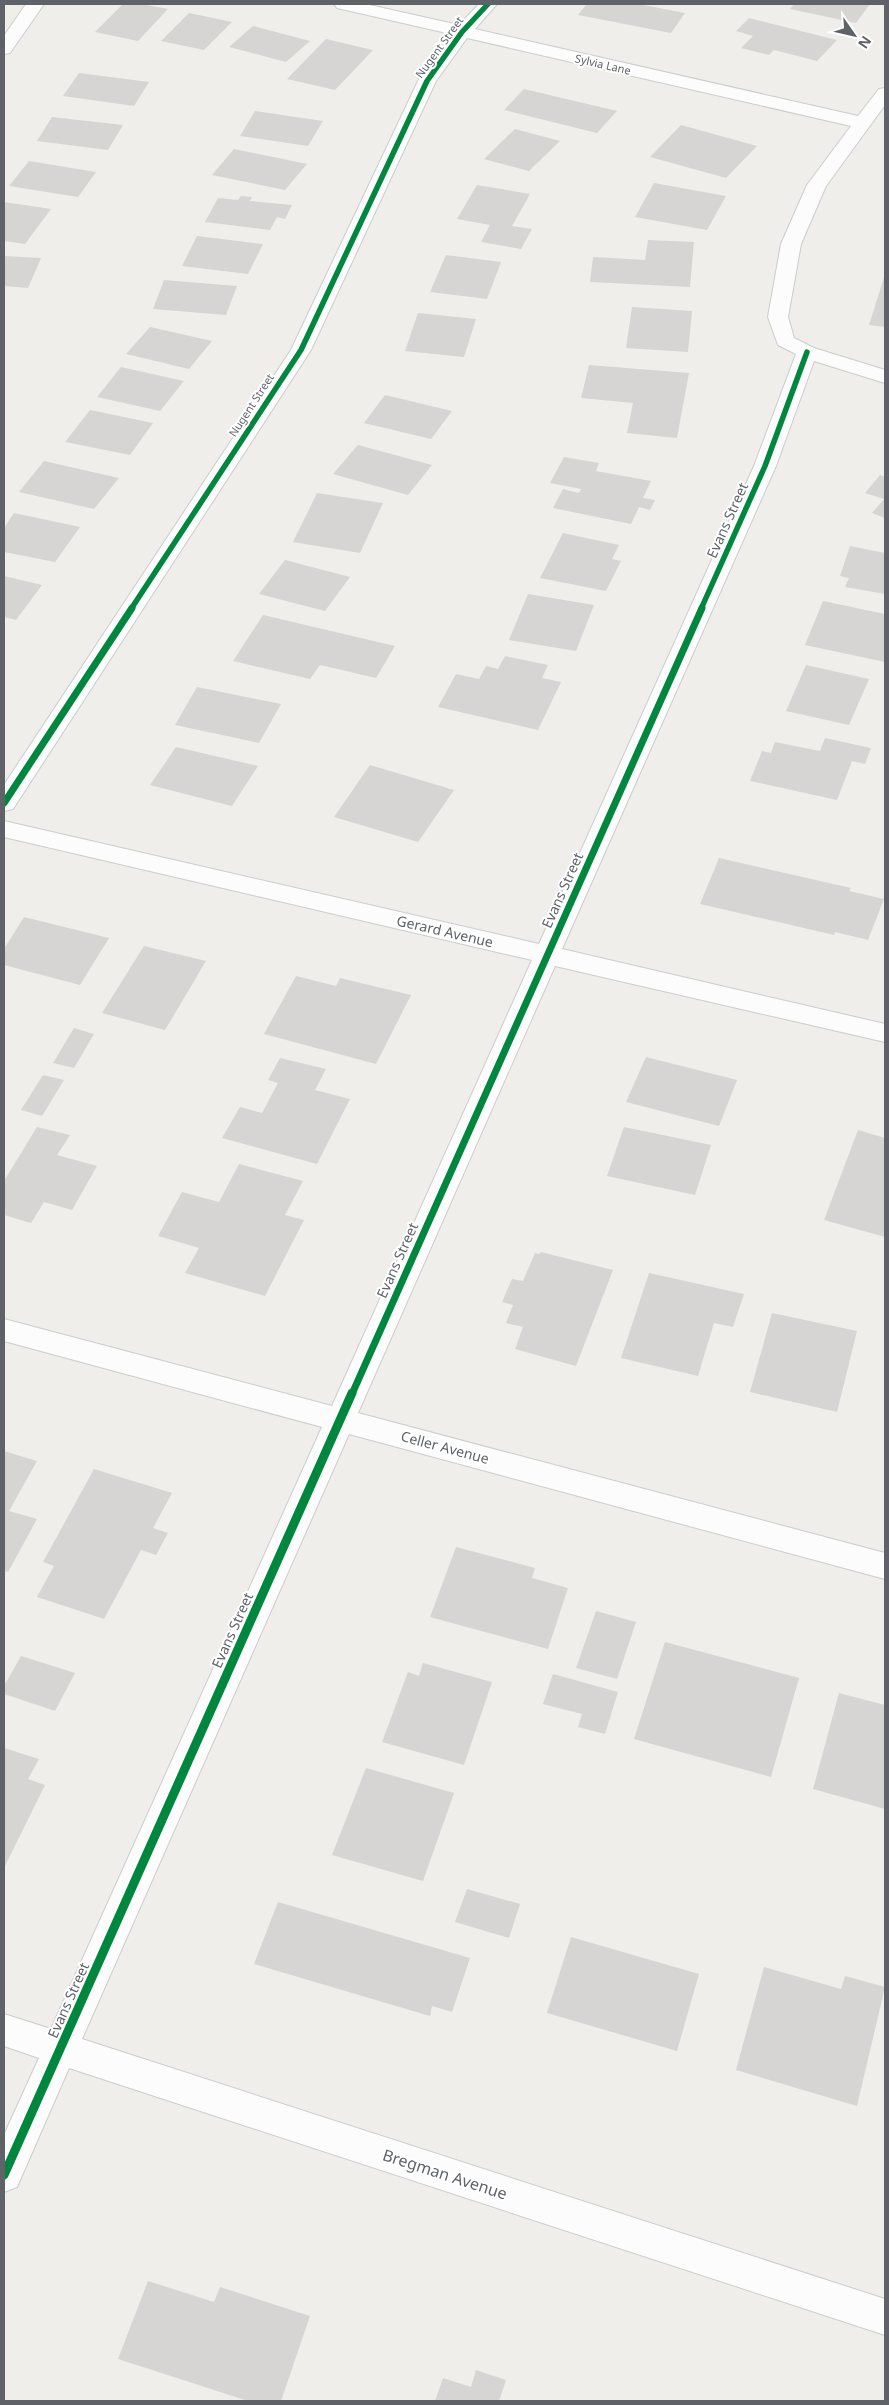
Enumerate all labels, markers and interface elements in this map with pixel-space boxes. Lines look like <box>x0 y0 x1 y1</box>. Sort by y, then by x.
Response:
north arrow <box>829 10 879 60</box>
street label: Nugent Street <box>412 13 466 81</box>
text: N <box>854 33 876 53</box>
street label: Sylvia Lane <box>574 50 632 78</box>
street label: Nugent Street <box>225 371 277 439</box>
street label: Evans Street <box>702 479 752 561</box>
street label: Evans Street <box>537 849 587 931</box>
street label: Gerard Avenue <box>395 911 495 951</box>
street label: Evans Street <box>372 1219 422 1301</box>
street label: Celler Avenue <box>399 1426 491 1468</box>
street label: Evans Street <box>207 1589 257 1671</box>
street label: Evans Street <box>43 1959 93 2041</box>
street label: Bregman Avenue <box>380 2143 510 2205</box>

